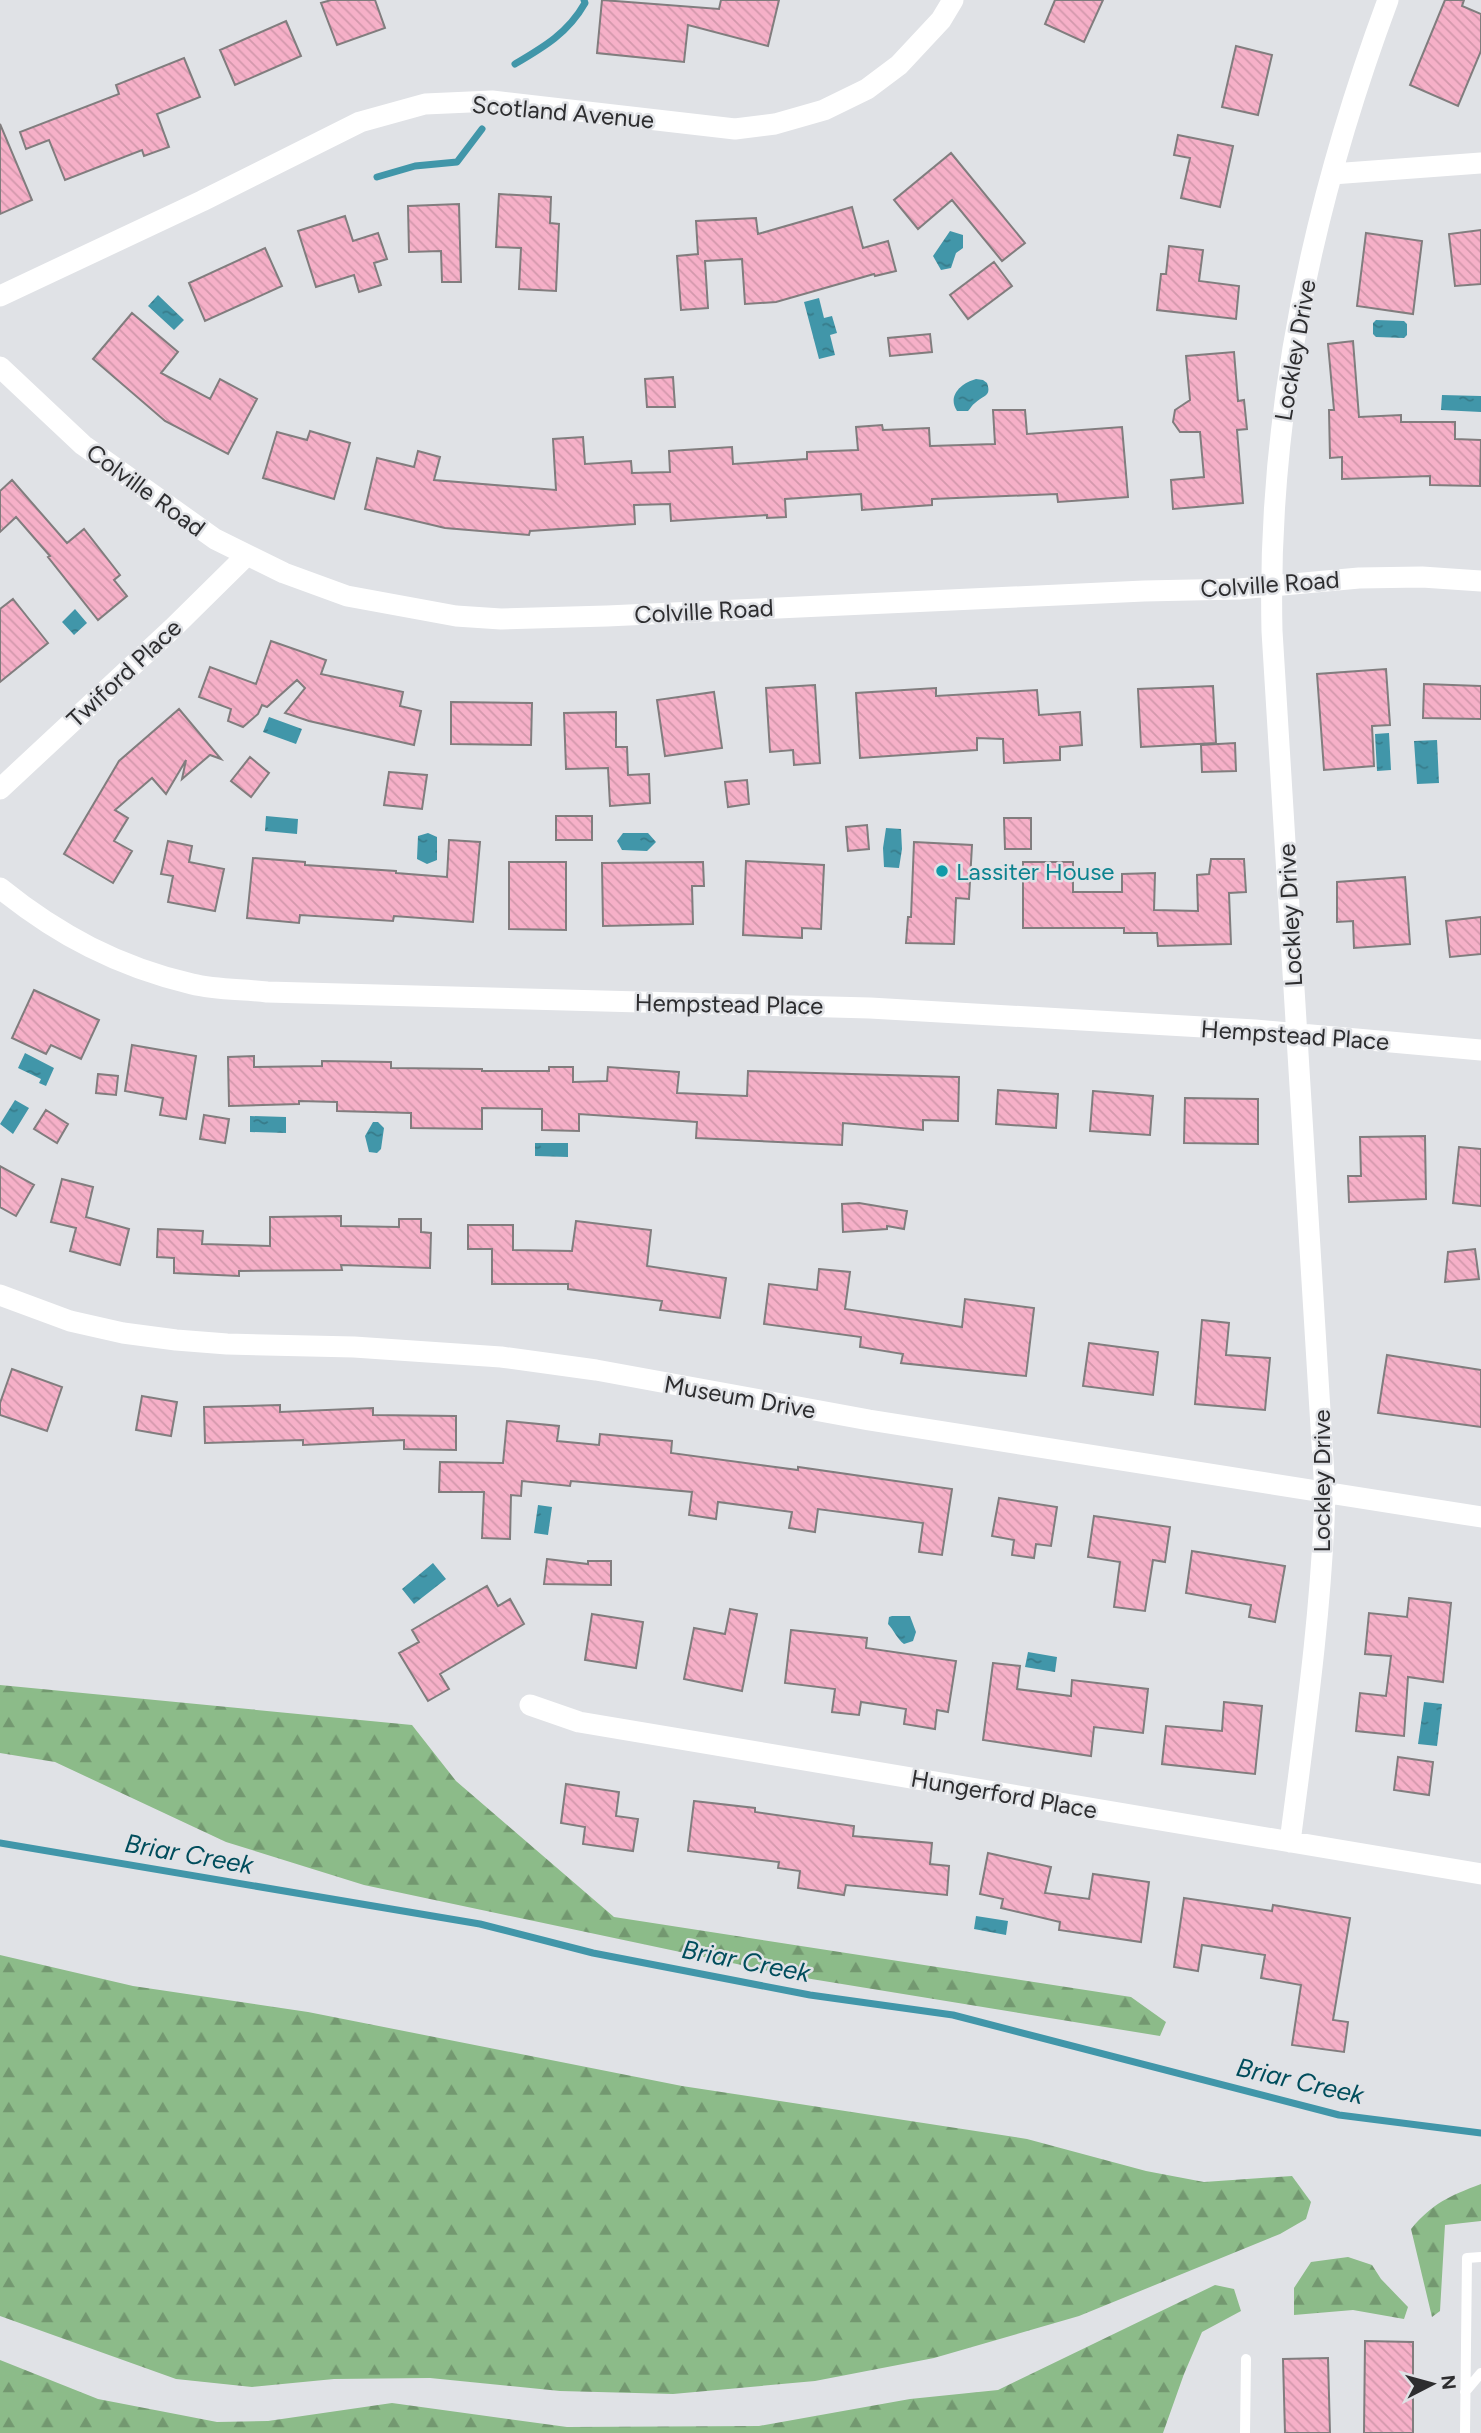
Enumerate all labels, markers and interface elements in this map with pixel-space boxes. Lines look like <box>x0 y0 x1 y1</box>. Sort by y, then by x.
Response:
street label: Scotland Avenue <box>471 90 655 134</box>
street label: Lockley Drive <box>1268 277 1322 423</box>
street label: Colville Road <box>81 437 211 543</box>
street label: Colville Road <box>1199 565 1341 603</box>
street label: Colville Road <box>634 593 774 629</box>
street label: Twiford Place <box>61 613 187 733</box>
street label: Lockley Drive <box>1272 843 1308 987</box>
place label: Lassiter House <box>956 857 1114 886</box>
marker: Lassiter House <box>934 863 950 879</box>
street label: Hempstead Place <box>634 988 824 1020</box>
street label: Hempstead Place <box>1200 1014 1390 1056</box>
street label: Museum Drive <box>662 1369 818 1425</box>
street label: Lockley Drive <box>1307 1409 1336 1553</box>
street label: Hungerford Place <box>909 1763 1099 1825</box>
water label: Briar Creek <box>122 1827 257 1881</box>
water label: Briar Creek <box>679 1933 814 1989</box>
water label: Briar Creek <box>1233 2051 1368 2112</box>
north arrow <box>1397 2349 1467 2419</box>
text: N <box>1436 2374 1461 2391</box>

